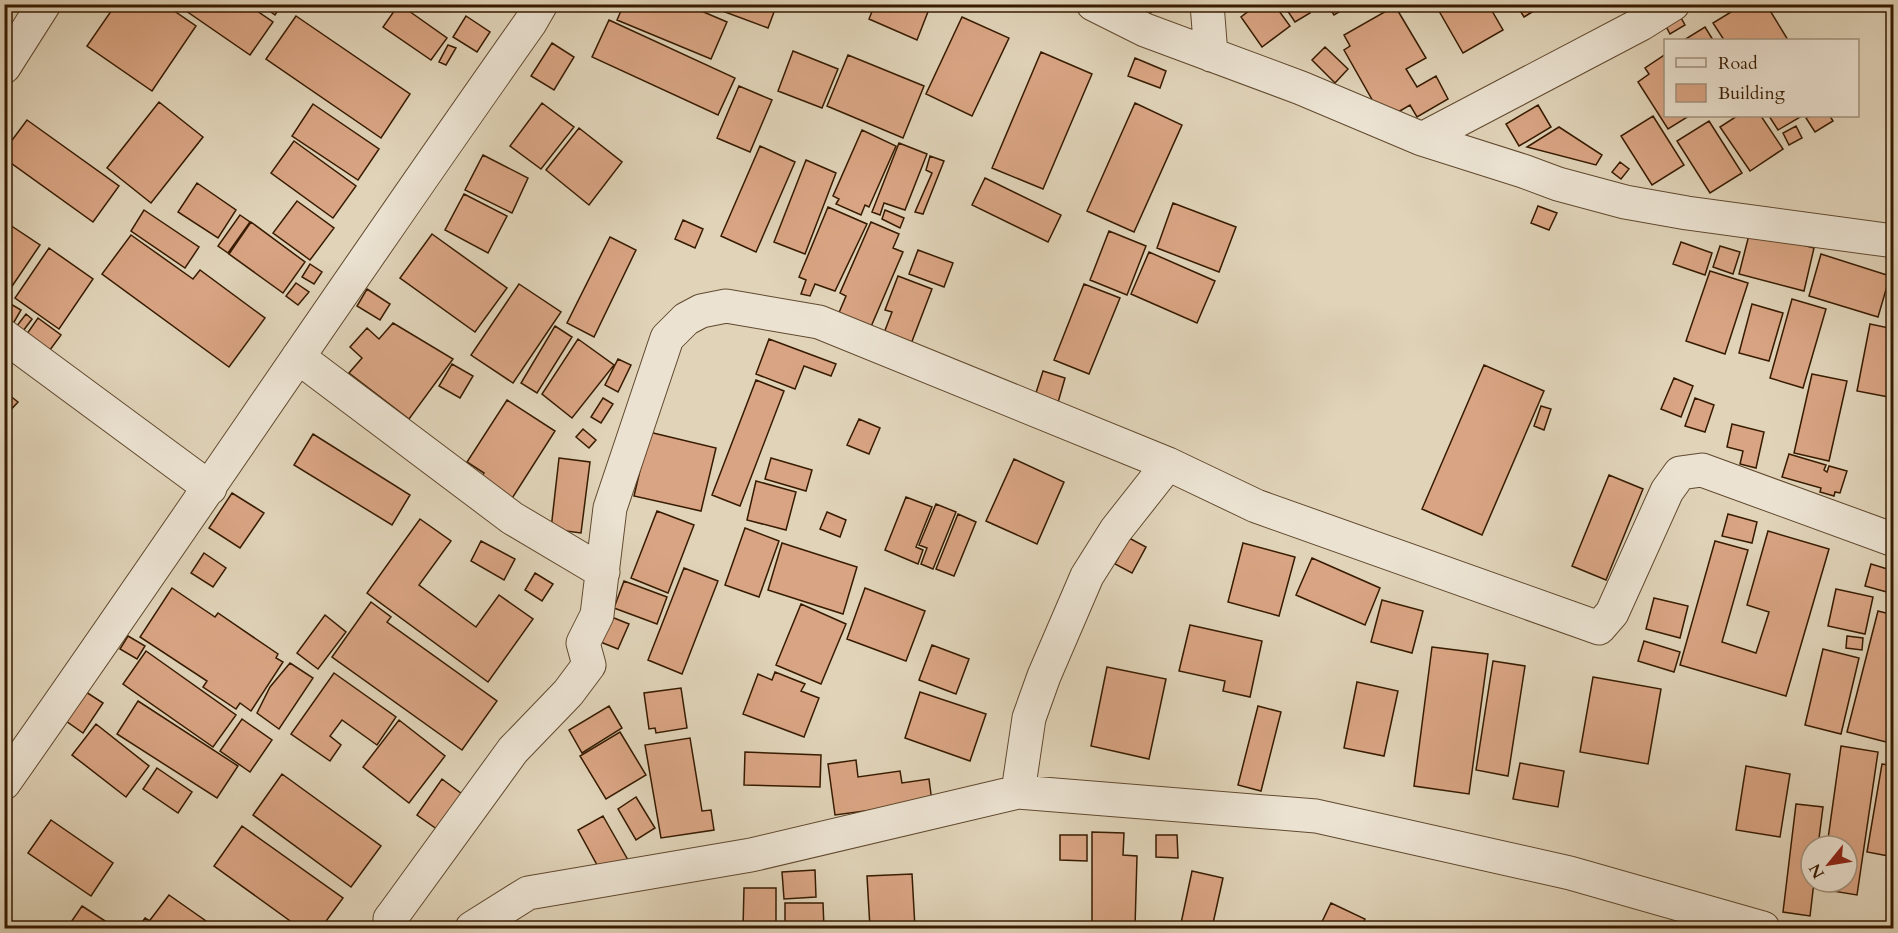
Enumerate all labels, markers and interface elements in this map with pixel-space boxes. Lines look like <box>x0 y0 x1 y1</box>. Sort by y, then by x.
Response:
legend <box>1664 39 1859 117</box>
text: Road <box>1718 51 1758 76</box>
text: Building <box>1718 81 1786 106</box>
north arrow <box>1799 834 1859 894</box>
text: N <box>1804 859 1830 883</box>

